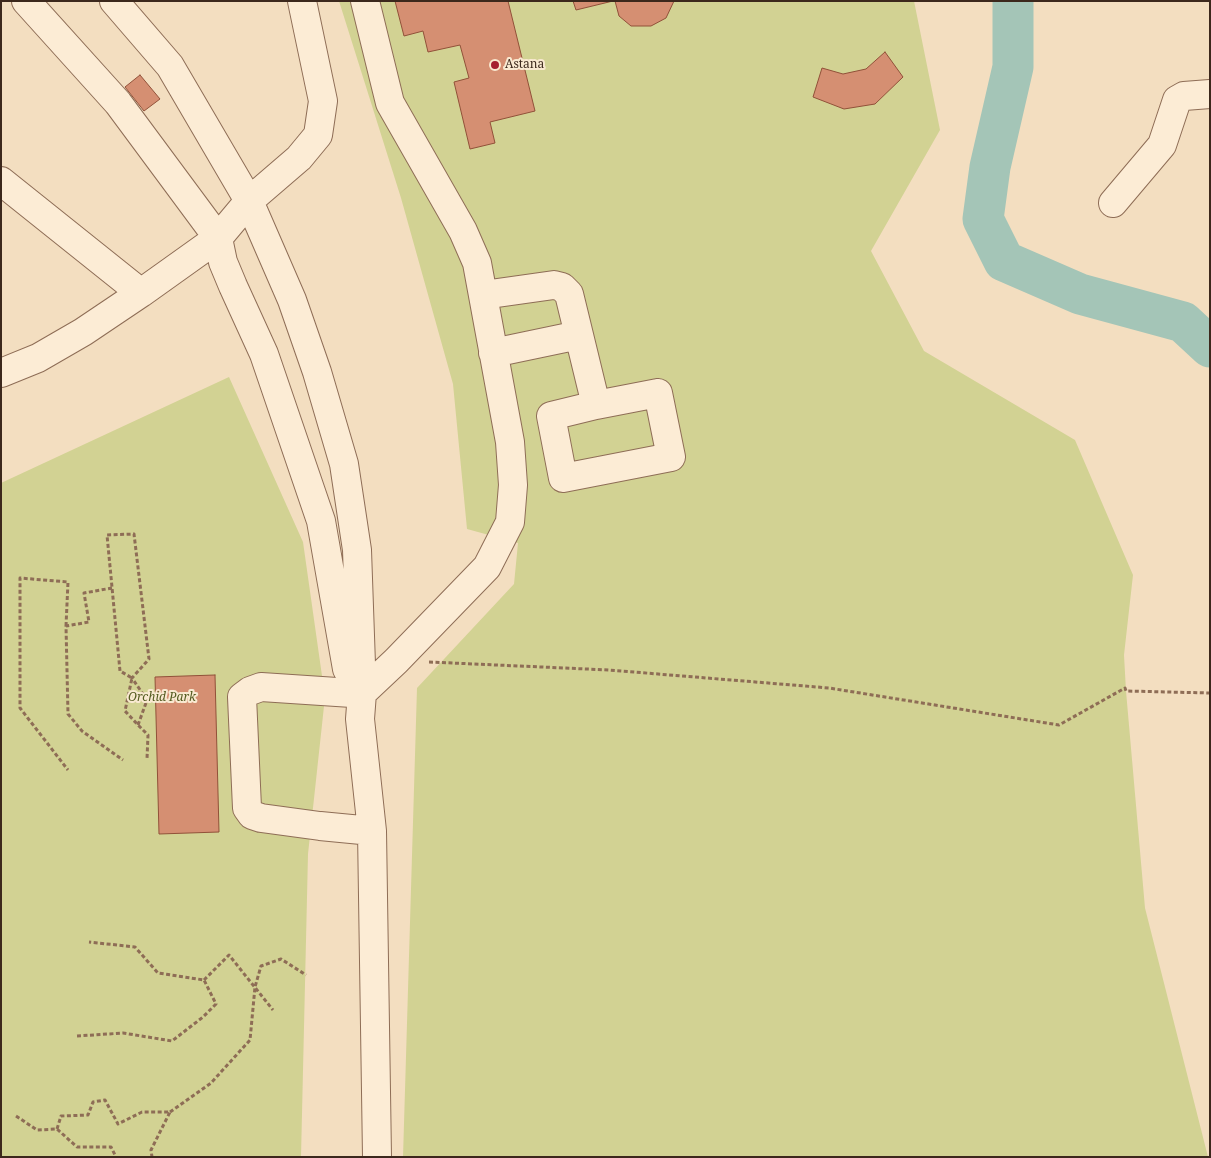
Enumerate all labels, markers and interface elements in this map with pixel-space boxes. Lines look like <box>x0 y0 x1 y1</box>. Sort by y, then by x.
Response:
place label: Astana <box>505 58 544 72</box>
marker: Astana <box>489 59 501 71</box>
park label: Orchid Park <box>128 691 196 705</box>

